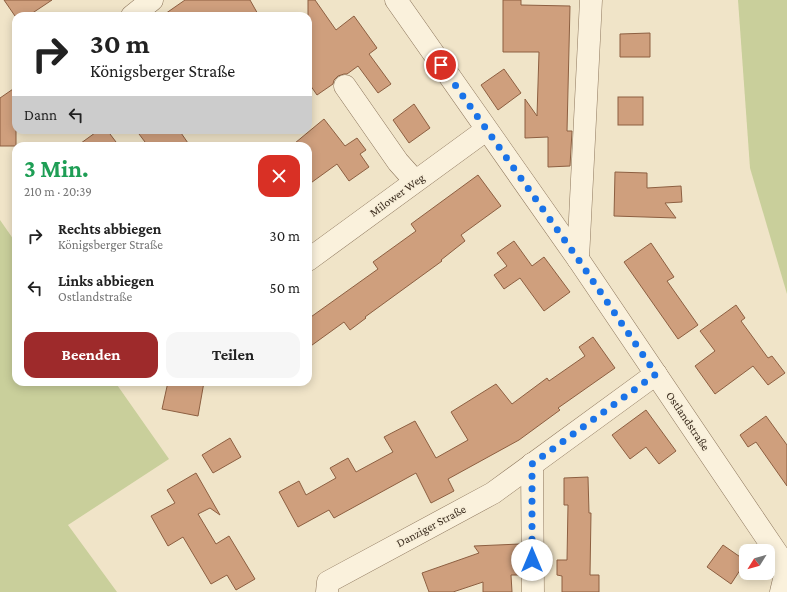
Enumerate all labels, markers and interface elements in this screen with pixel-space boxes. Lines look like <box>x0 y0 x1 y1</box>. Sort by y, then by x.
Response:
icon: right <box>24 28 76 80</box>
text: 30 m <box>90 28 150 59</box>
pin <box>424 48 458 82</box>
icon: arrive <box>430 54 452 76</box>
text: Königsberger Straße <box>90 61 235 81</box>
icon: left <box>65 104 87 126</box>
text: Dann <box>24 107 57 123</box>
text: 3 Min. <box>24 155 89 182</box>
button: close <box>258 155 300 197</box>
street label: Milower Weg <box>367 170 427 220</box>
text: 210 m · 20:39 <box>24 184 92 199</box>
text: Rechts abbiegen <box>58 221 161 237</box>
icon: right <box>24 225 46 247</box>
text: 30 m <box>270 228 300 244</box>
text: Königsberger Straße <box>58 237 163 252</box>
text: Links abbiegen <box>58 273 154 289</box>
icon: left <box>24 277 46 299</box>
text: 50 m <box>270 280 300 296</box>
text: Ostlandstraße <box>58 289 132 304</box>
button: Beenden <box>24 332 158 378</box>
button: Teilen <box>166 332 300 378</box>
street label: Ostlandstraße <box>663 389 713 453</box>
street label: Danziger Straße <box>394 502 468 550</box>
position arrow <box>511 539 553 581</box>
north arrow <box>739 544 775 580</box>
map controls <box>739 544 775 580</box>

